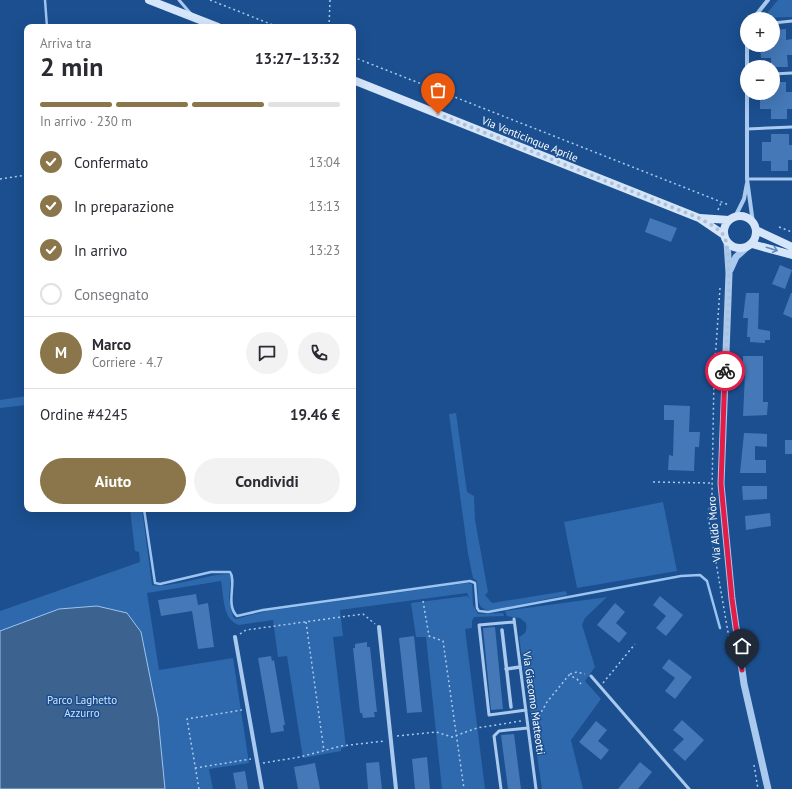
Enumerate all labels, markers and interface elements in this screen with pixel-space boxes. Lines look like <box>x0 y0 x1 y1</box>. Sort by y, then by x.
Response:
map controls <box>740 12 780 100</box>
button: + <box>740 12 780 52</box>
text: Arriva tra <box>40 35 91 52</box>
text: 13:27–13:32 <box>255 49 340 68</box>
text: 2 min <box>40 50 103 83</box>
button: − <box>740 60 780 100</box>
pin <box>421 73 455 114</box>
icon: bag <box>427 79 449 101</box>
text: In arrivo · 230 m <box>40 113 132 130</box>
street label: Via Venticinque Aprile <box>479 113 581 165</box>
icon: check <box>40 151 62 173</box>
text: Confermato <box>74 153 148 172</box>
text: 13:04 <box>309 154 340 171</box>
icon: check <box>40 195 62 217</box>
text: In preparazione <box>74 197 174 216</box>
text: 13:13 <box>309 198 340 215</box>
icon: check <box>40 239 62 261</box>
text: In arrivo <box>74 241 127 260</box>
text: 13:23 <box>309 242 340 259</box>
one-way arrow <box>766 245 778 253</box>
text: Consegnato <box>74 285 149 304</box>
button: chat <box>246 332 288 374</box>
button: phone <box>298 332 340 374</box>
text: Marco <box>92 335 131 354</box>
text: M <box>55 343 67 362</box>
courier <box>705 351 745 391</box>
text: Corriere · 4.7 <box>92 354 163 371</box>
icon: bike <box>714 360 736 382</box>
text: Ordine #4245 <box>40 405 128 424</box>
text: 19.46 € <box>290 405 340 424</box>
button: Aiuto <box>40 458 186 504</box>
button: Condividi <box>194 458 340 504</box>
street label: Via Aldo Moro <box>704 495 724 563</box>
pin <box>725 629 759 670</box>
icon: home <box>731 635 753 657</box>
street label: Via Giacomo Matteotti <box>520 649 548 756</box>
park label: Parco Laghetto Azzurro <box>47 693 117 720</box>

